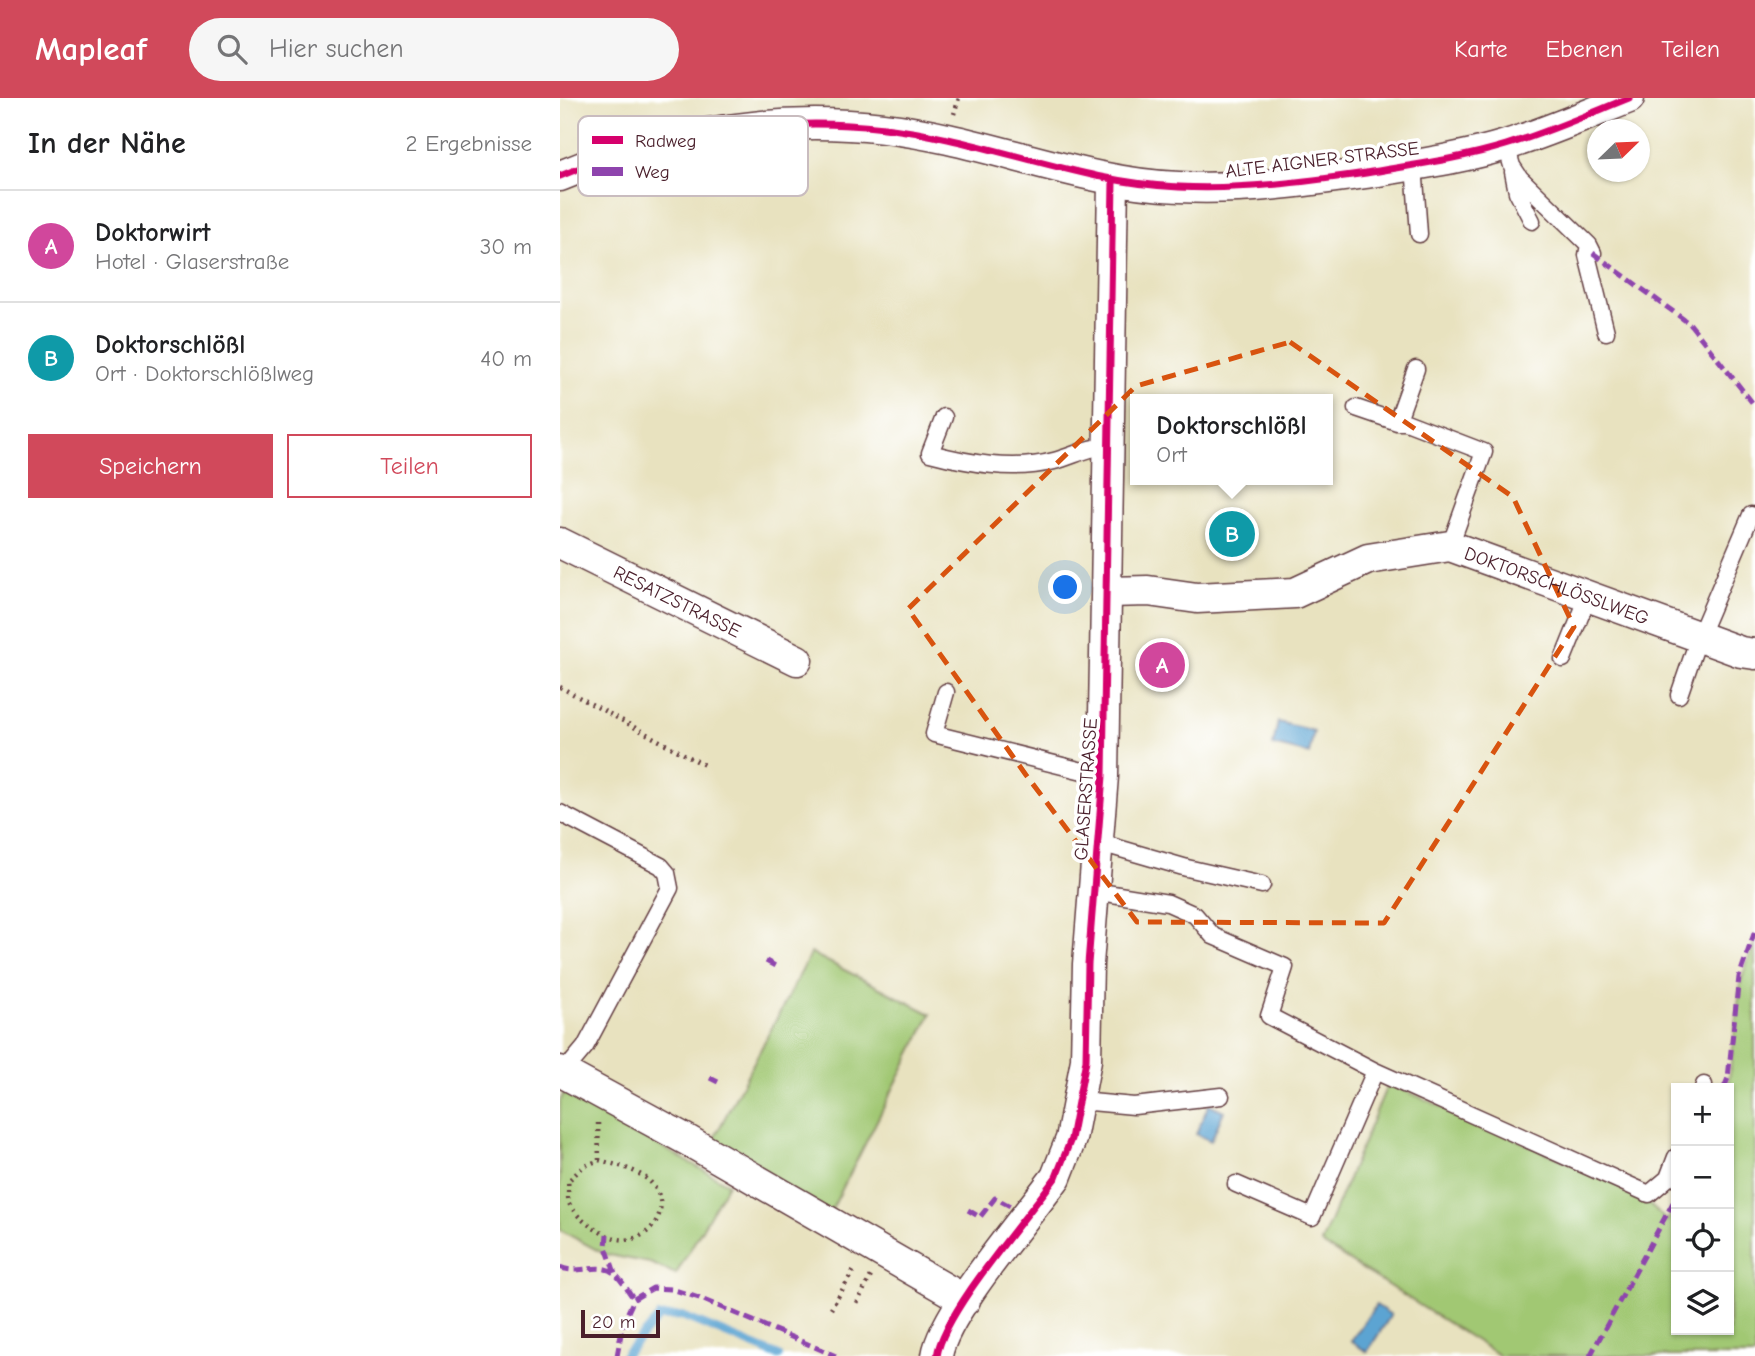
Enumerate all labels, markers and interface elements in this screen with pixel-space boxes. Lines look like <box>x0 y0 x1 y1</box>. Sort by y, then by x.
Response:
search box <box>189 18 679 81</box>
text: Mapleaf <box>35 30 147 68</box>
icon: search <box>213 30 251 68</box>
text: Hier suchen <box>269 34 404 64</box>
text: Karte <box>1454 35 1507 63</box>
text: Ebenen <box>1545 35 1623 63</box>
text: Teilen <box>1661 35 1720 63</box>
legend <box>578 116 808 196</box>
north arrow <box>1587 119 1650 182</box>
text: In der Nähe <box>28 126 186 161</box>
text: 2 Ergebnisse <box>405 130 532 157</box>
text: Radweg <box>635 130 697 152</box>
street label: ALTE AIGNER STRASSE <box>1224 137 1420 183</box>
text: Weg <box>635 161 670 183</box>
text: Doktorwirt <box>95 218 211 248</box>
text: A <box>45 233 57 260</box>
text: 30 m <box>480 233 532 260</box>
text: Hotel · Glaserstraße <box>95 248 289 275</box>
text: Doktorschlößl <box>95 330 245 360</box>
text: B <box>44 345 58 372</box>
text: 40 m <box>480 345 532 372</box>
text: Ort · Doktorschlößlweg <box>95 360 314 387</box>
popup <box>1130 394 1333 485</box>
text: Doktorschlößl <box>1156 411 1307 441</box>
button: Speichern <box>28 434 273 498</box>
button: Teilen <box>287 434 532 498</box>
text: Ort <box>1156 441 1187 468</box>
pin: B <box>1209 508 1255 560</box>
street label: DOKTORSCHLÖSSLWEG <box>1461 542 1652 630</box>
street label: RESATZSTRASSE <box>610 561 744 643</box>
your location <box>1048 570 1082 604</box>
pin: A <box>1139 639 1185 691</box>
street label: GLASERSTRASSE <box>1070 717 1102 861</box>
map controls <box>1671 1083 1734 1335</box>
button: + <box>1671 1083 1734 1146</box>
button: − <box>1671 1146 1734 1209</box>
button: locate <box>1671 1209 1734 1272</box>
button: layers <box>1671 1272 1734 1335</box>
scale bar <box>581 1307 660 1339</box>
text: 20 m <box>592 1311 636 1333</box>

